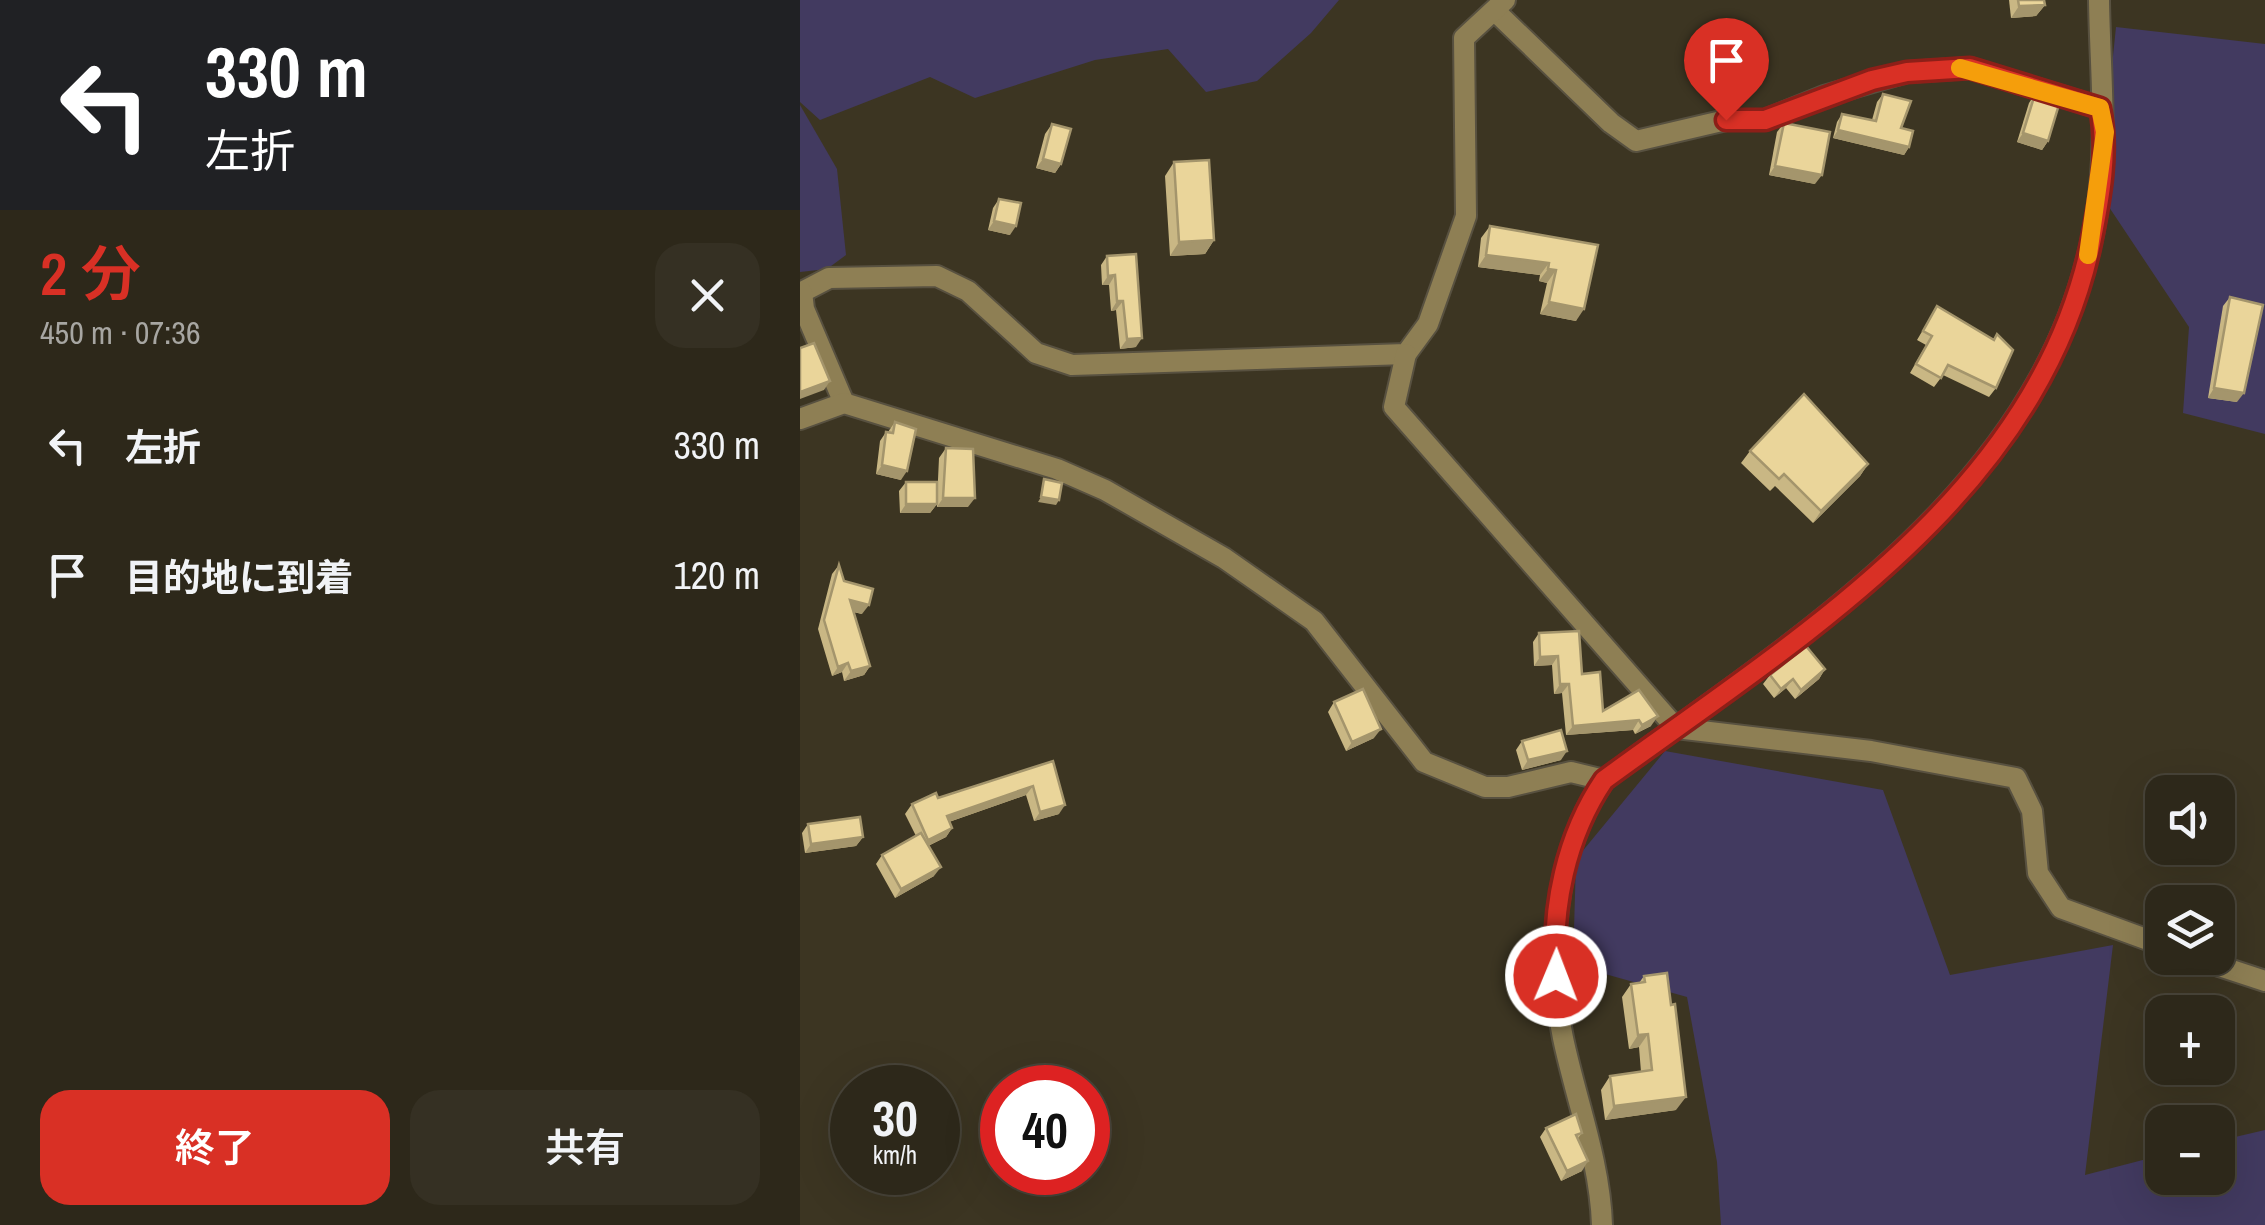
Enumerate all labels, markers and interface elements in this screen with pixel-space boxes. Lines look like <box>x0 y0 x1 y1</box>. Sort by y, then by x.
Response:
pin <box>1684 18 1769 121</box>
text: 330 m <box>205 25 368 119</box>
icon: arrive <box>1699 33 1754 88</box>
icon: left <box>40 40 170 170</box>
text: 左折 <box>205 120 295 181</box>
text: 2 分 <box>40 233 141 314</box>
button: close <box>655 243 760 348</box>
text: 450 m · 07:36 <box>40 311 200 354</box>
icon: left <box>40 418 95 473</box>
text: 330 m <box>673 420 760 471</box>
text: 左折 <box>125 422 201 473</box>
icon: arrive <box>40 548 95 603</box>
text: 120 m <box>673 550 760 601</box>
text: 目的地に到着 <box>125 552 353 603</box>
map controls <box>2145 775 2235 1195</box>
button: sound <box>2145 775 2235 865</box>
button: layers <box>2145 885 2235 975</box>
position arrow <box>1504 924 1608 1028</box>
button: + <box>2145 995 2235 1085</box>
speed limit sign: 40 <box>980 1065 1110 1195</box>
text: 30 <box>872 1084 918 1152</box>
button: 終了 <box>40 1090 390 1205</box>
button: 共有 <box>410 1090 760 1205</box>
button: − <box>2145 1105 2235 1195</box>
text: km/h <box>873 1138 917 1172</box>

